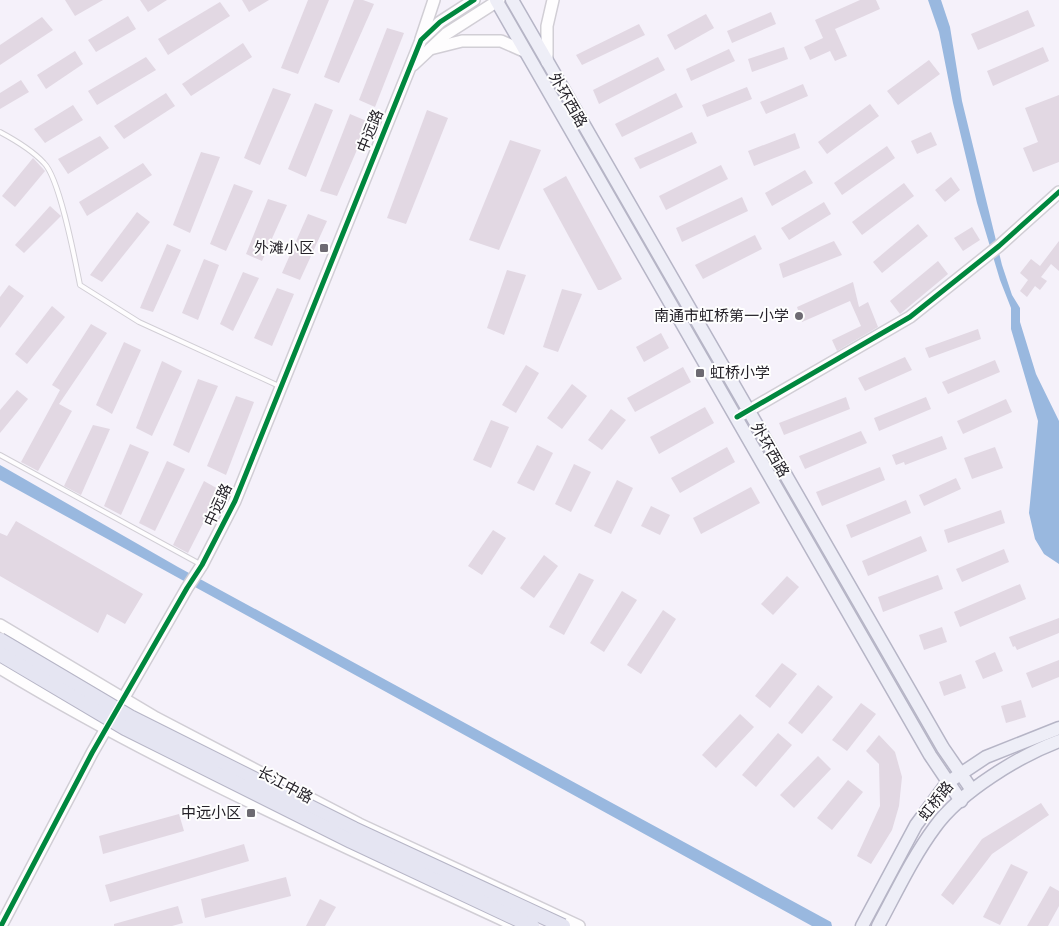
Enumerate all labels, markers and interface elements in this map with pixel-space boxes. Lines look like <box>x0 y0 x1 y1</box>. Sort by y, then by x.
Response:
street label: 外环西路 <box>545 70 591 130</box>
street label: 中远路 <box>353 107 387 155</box>
place label: 外滩小区 <box>254 239 314 257</box>
marker: 外滩小区 <box>318 242 330 254</box>
place label: 南通市虹桥第一小学 <box>654 307 789 325</box>
marker: 南通市虹桥第一小学 <box>793 310 805 322</box>
place label: 虹桥小学 <box>710 364 770 382</box>
marker: 虹桥小学 <box>694 367 706 379</box>
street label: 外环西路 <box>747 420 793 480</box>
street label: 中远路 <box>200 481 236 529</box>
street label: 长江中路 <box>254 763 316 807</box>
street label: 虹桥路 <box>915 778 957 824</box>
place label: 中远小区 <box>181 804 241 822</box>
marker: 中远小区 <box>245 807 257 819</box>

